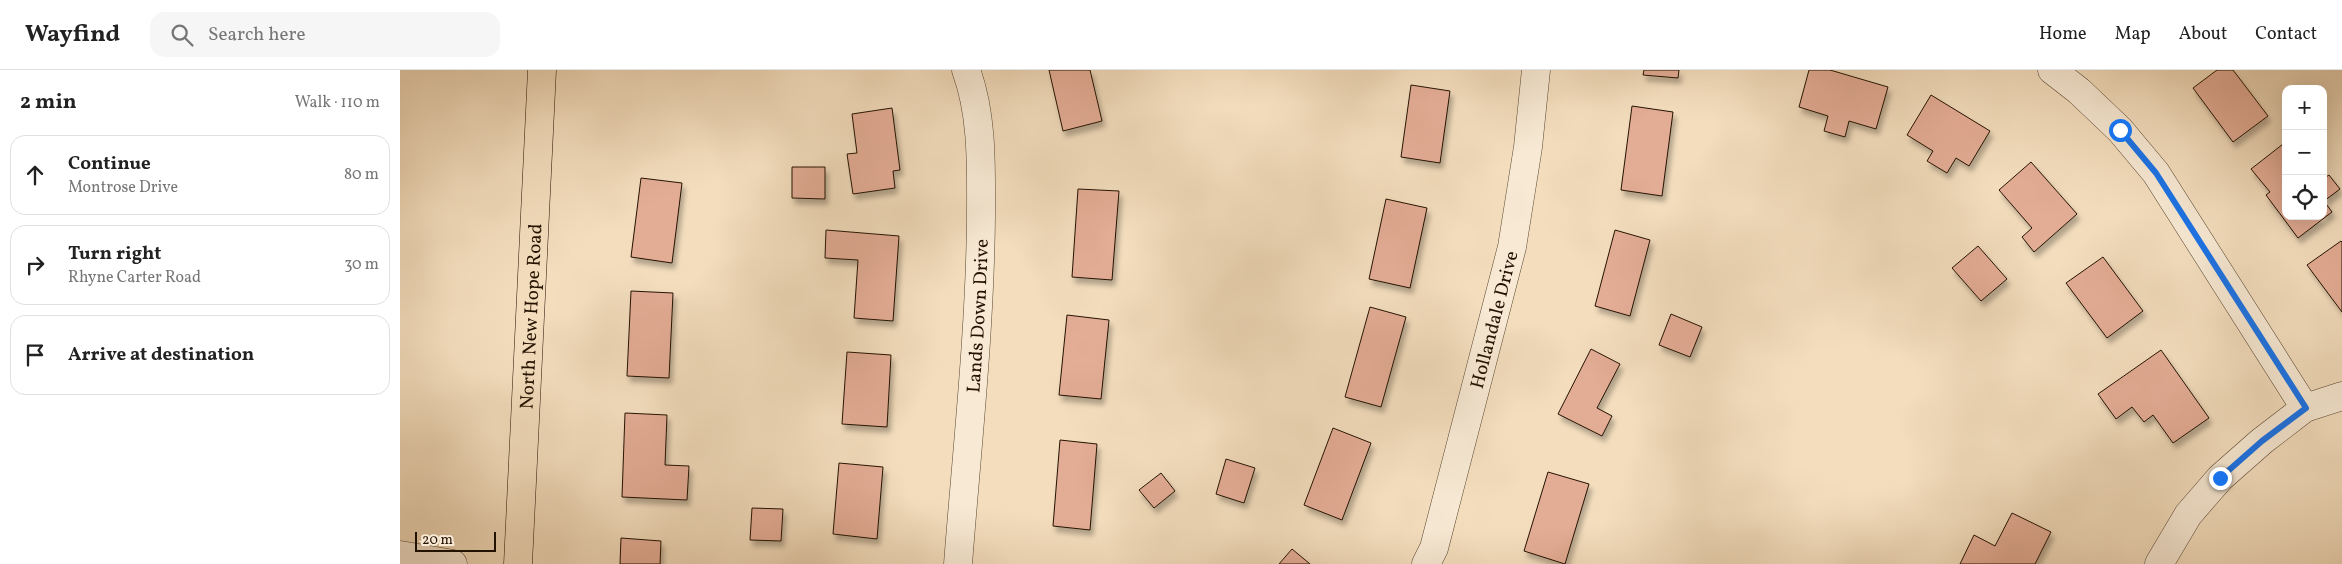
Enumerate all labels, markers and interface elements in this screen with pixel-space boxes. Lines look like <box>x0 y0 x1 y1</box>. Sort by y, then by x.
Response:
search box <box>150 12 500 57</box>
text: Wayfind <box>25 18 120 52</box>
icon: search <box>168 21 196 49</box>
text: Search here <box>208 22 305 48</box>
text: Home <box>2039 22 2087 47</box>
text: Map <box>2115 22 2151 47</box>
text: About <box>2179 22 2227 47</box>
text: Contact <box>2255 22 2317 47</box>
map controls <box>2282 85 2327 220</box>
button: + <box>2282 85 2327 130</box>
text: 2 min <box>20 88 77 117</box>
text: Walk · 110 m <box>295 92 380 114</box>
route start <box>2109 119 2132 142</box>
button: − <box>2282 130 2327 175</box>
text: Continue <box>68 151 151 177</box>
icon: ahead <box>21 161 49 189</box>
text: 80 m <box>344 164 379 186</box>
button: locate <box>2282 175 2327 220</box>
text: Montrose Drive <box>68 177 178 199</box>
street label: North New Hope Road <box>515 223 550 410</box>
street label: Lands Down Drive <box>961 238 996 394</box>
text: Turn right <box>68 241 161 267</box>
street label: Hollandale Drive <box>1465 248 1526 392</box>
icon: right <box>21 251 49 279</box>
text: 30 m <box>344 254 379 276</box>
text: Rhyne Carter Road <box>68 267 201 289</box>
icon: arrive <box>21 341 49 369</box>
text: Arrive at destination <box>68 342 254 368</box>
route end <box>2209 467 2232 490</box>
scale bar <box>415 529 496 552</box>
text: 20 m <box>422 531 453 550</box>

